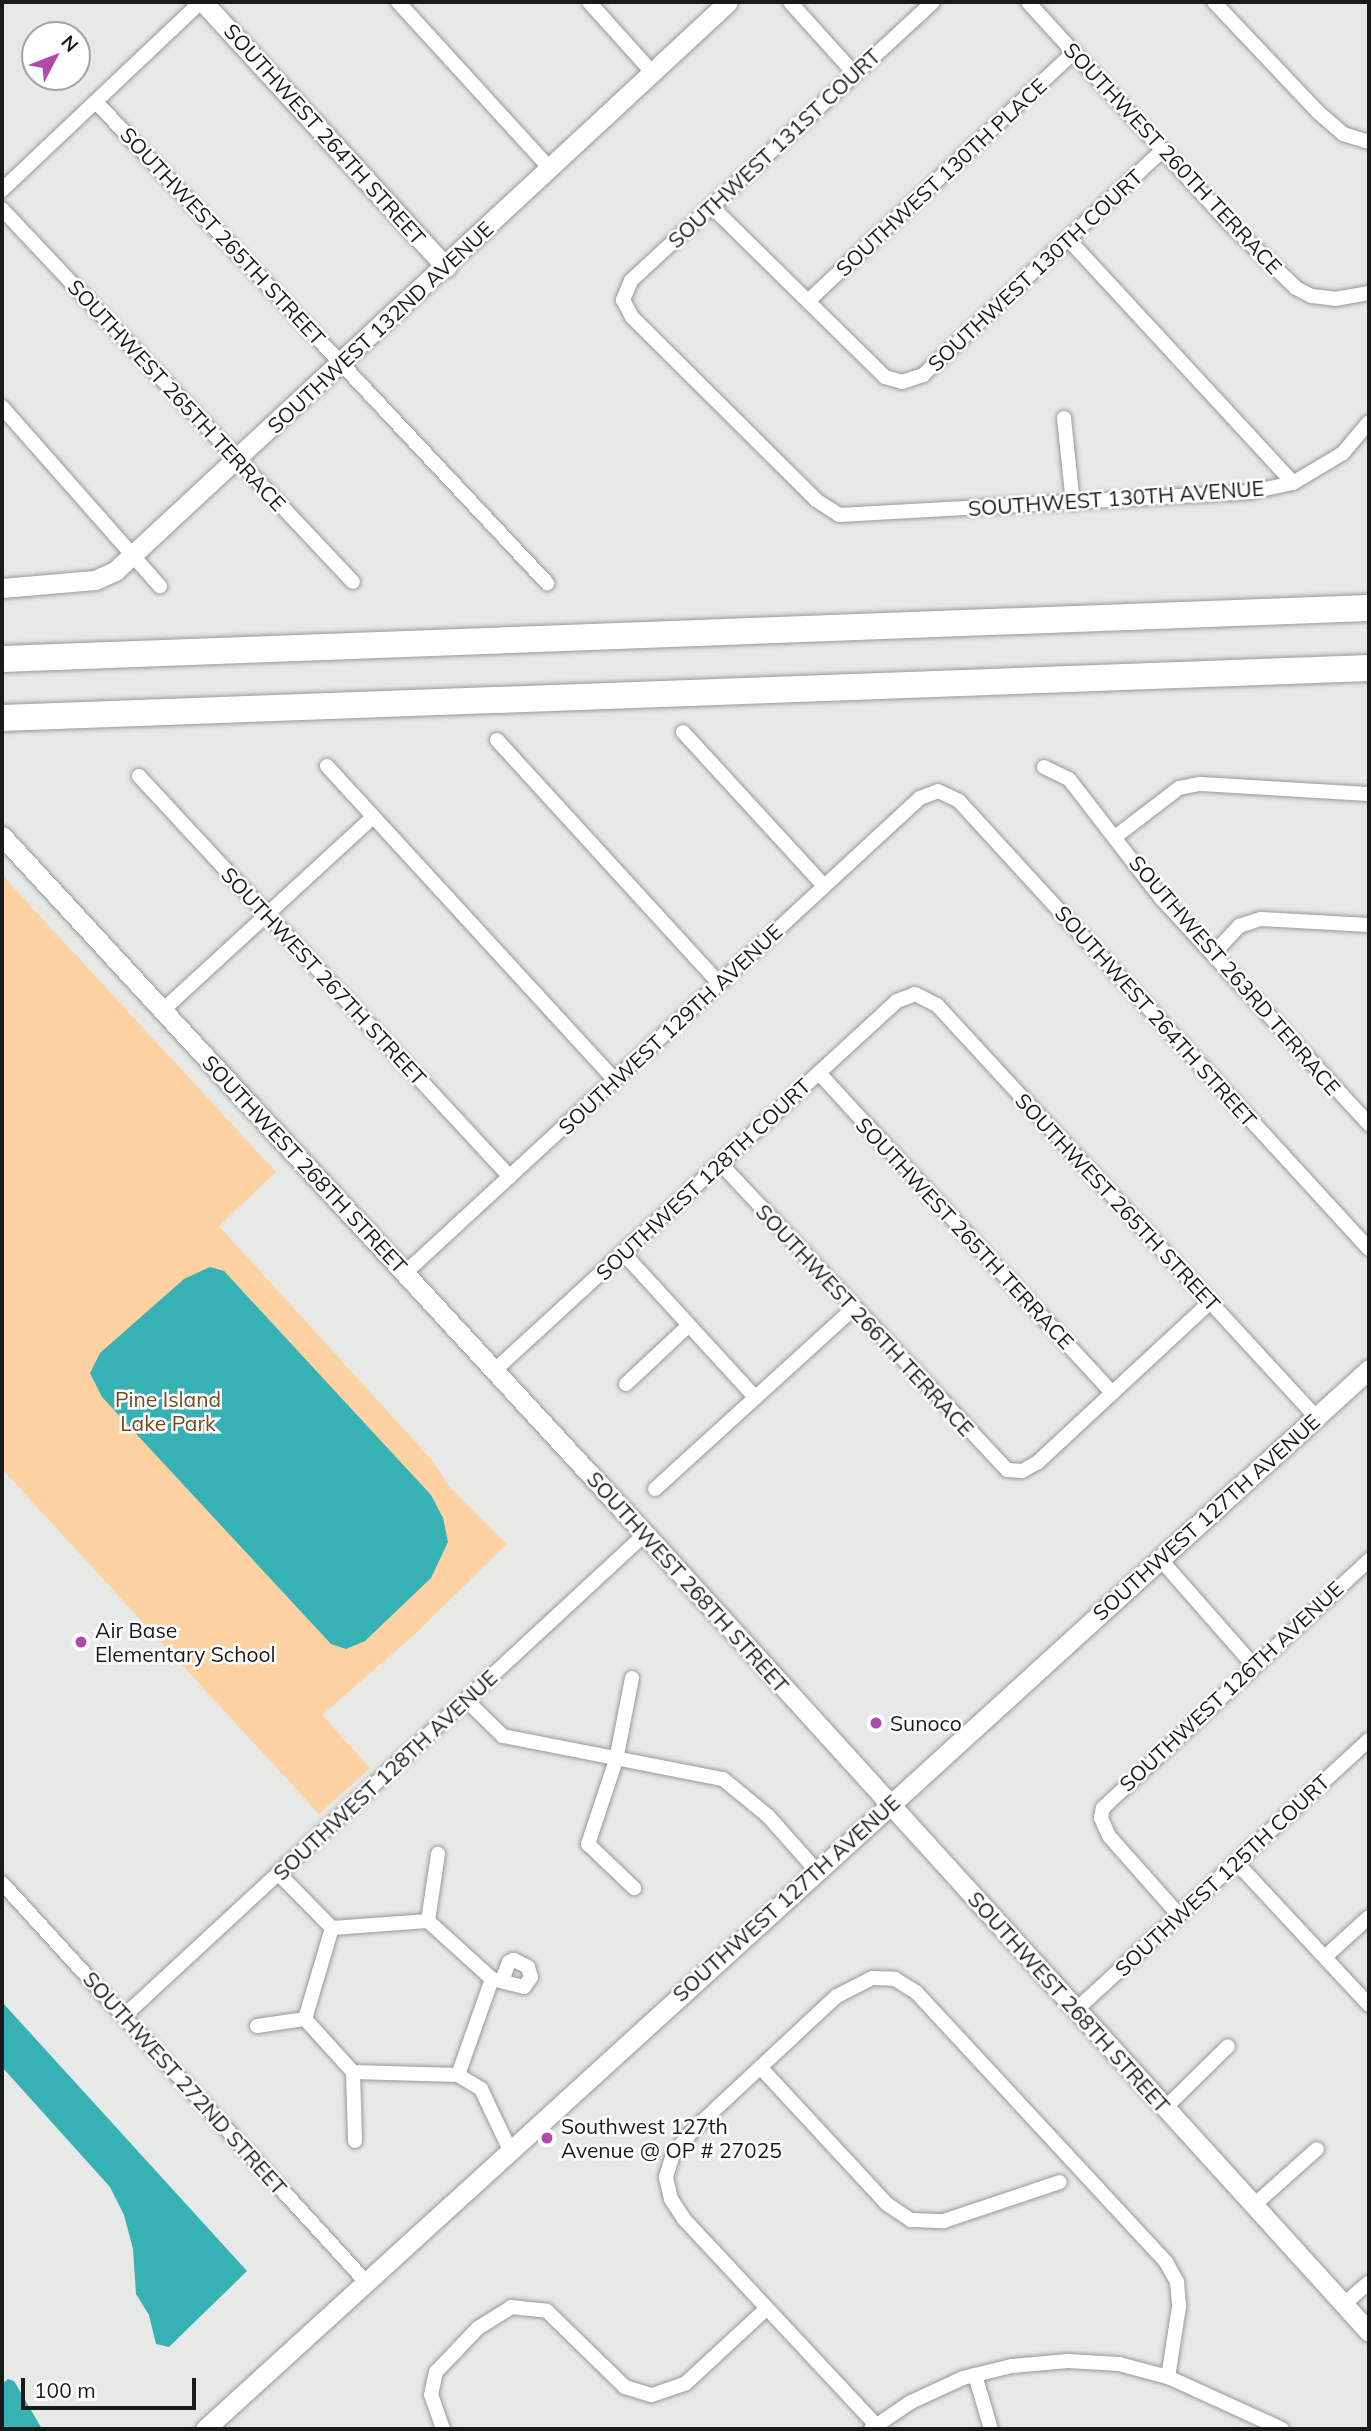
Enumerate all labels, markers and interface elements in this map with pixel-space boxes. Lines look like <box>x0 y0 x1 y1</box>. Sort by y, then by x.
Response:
street label: SOUTHWEST 264TH STREET <box>219 18 431 250</box>
north arrow <box>21 21 91 91</box>
text: N <box>56 30 84 57</box>
street label: SOUTHWEST 260TH TERRACE <box>1059 37 1287 279</box>
street label: SOUTHWEST 131ST COURT <box>663 43 885 253</box>
street label: SOUTHWEST 130TH PLACE <box>831 73 1051 281</box>
street label: SOUTHWEST 265TH STREET <box>115 122 331 350</box>
street label: SOUTHWEST 130TH COURT <box>923 164 1147 376</box>
street label: SOUTHWEST 132ND AVENUE <box>262 216 498 438</box>
street label: SOUTHWEST 265TH TERRACE <box>63 274 291 516</box>
street label: SOUTHWEST 130TH AVENUE <box>967 475 1265 521</box>
street label: SOUTHWEST 263RD TERRACE <box>1124 850 1346 1100</box>
street label: SOUTHWEST 267TH STREET <box>216 862 432 1090</box>
street label: SOUTHWEST 264TH STREET <box>1050 900 1262 1132</box>
street label: SOUTHWEST 129TH AVENUE <box>553 919 787 1139</box>
street label: SOUTHWEST 268TH STREET <box>197 1050 413 1278</box>
street label: SOUTHWEST 128TH COURT <box>591 1073 815 1285</box>
street label: SOUTHWEST 265TH STREET <box>1010 1088 1226 1316</box>
street label: SOUTHWEST 265TH TERRACE <box>851 1112 1079 1354</box>
street label: SOUTHWEST 266TH TERRACE <box>751 1199 979 1441</box>
park label: Pine Island Lake Park <box>115 1386 221 1436</box>
street label: SOUTHWEST 127TH AVENUE <box>1087 1408 1325 1626</box>
street label: SOUTHWEST 268TH STREET <box>582 1466 794 1698</box>
street label: SOUTHWEST 126TH AVENUE <box>1114 1576 1348 1796</box>
place label: Air Base Elementary School <box>95 1617 276 1667</box>
marker: Air Base Elementary School <box>73 1634 89 1650</box>
street label: SOUTHWEST 128TH AVENUE <box>268 1665 502 1885</box>
place label: Sunoco <box>890 1710 962 1736</box>
marker: Sunoco <box>868 1715 884 1731</box>
street label: SOUTHWEST 125TH COURT <box>1110 1769 1334 1981</box>
street label: SOUTHWEST 127TH AVENUE <box>667 1789 905 2007</box>
street label: SOUTHWEST 268TH STREET <box>963 1886 1175 2118</box>
street label: SOUTHWEST 272ND STREET <box>78 1966 292 2200</box>
place label: Southwest 127th Avenue @ OP # 27025 <box>561 2113 782 2163</box>
marker: Southwest 127th Avenue @ OP # 27025 <box>539 2130 555 2146</box>
scale bar <box>24 2364 200 2408</box>
text: 100 m <box>34 2377 96 2403</box>

